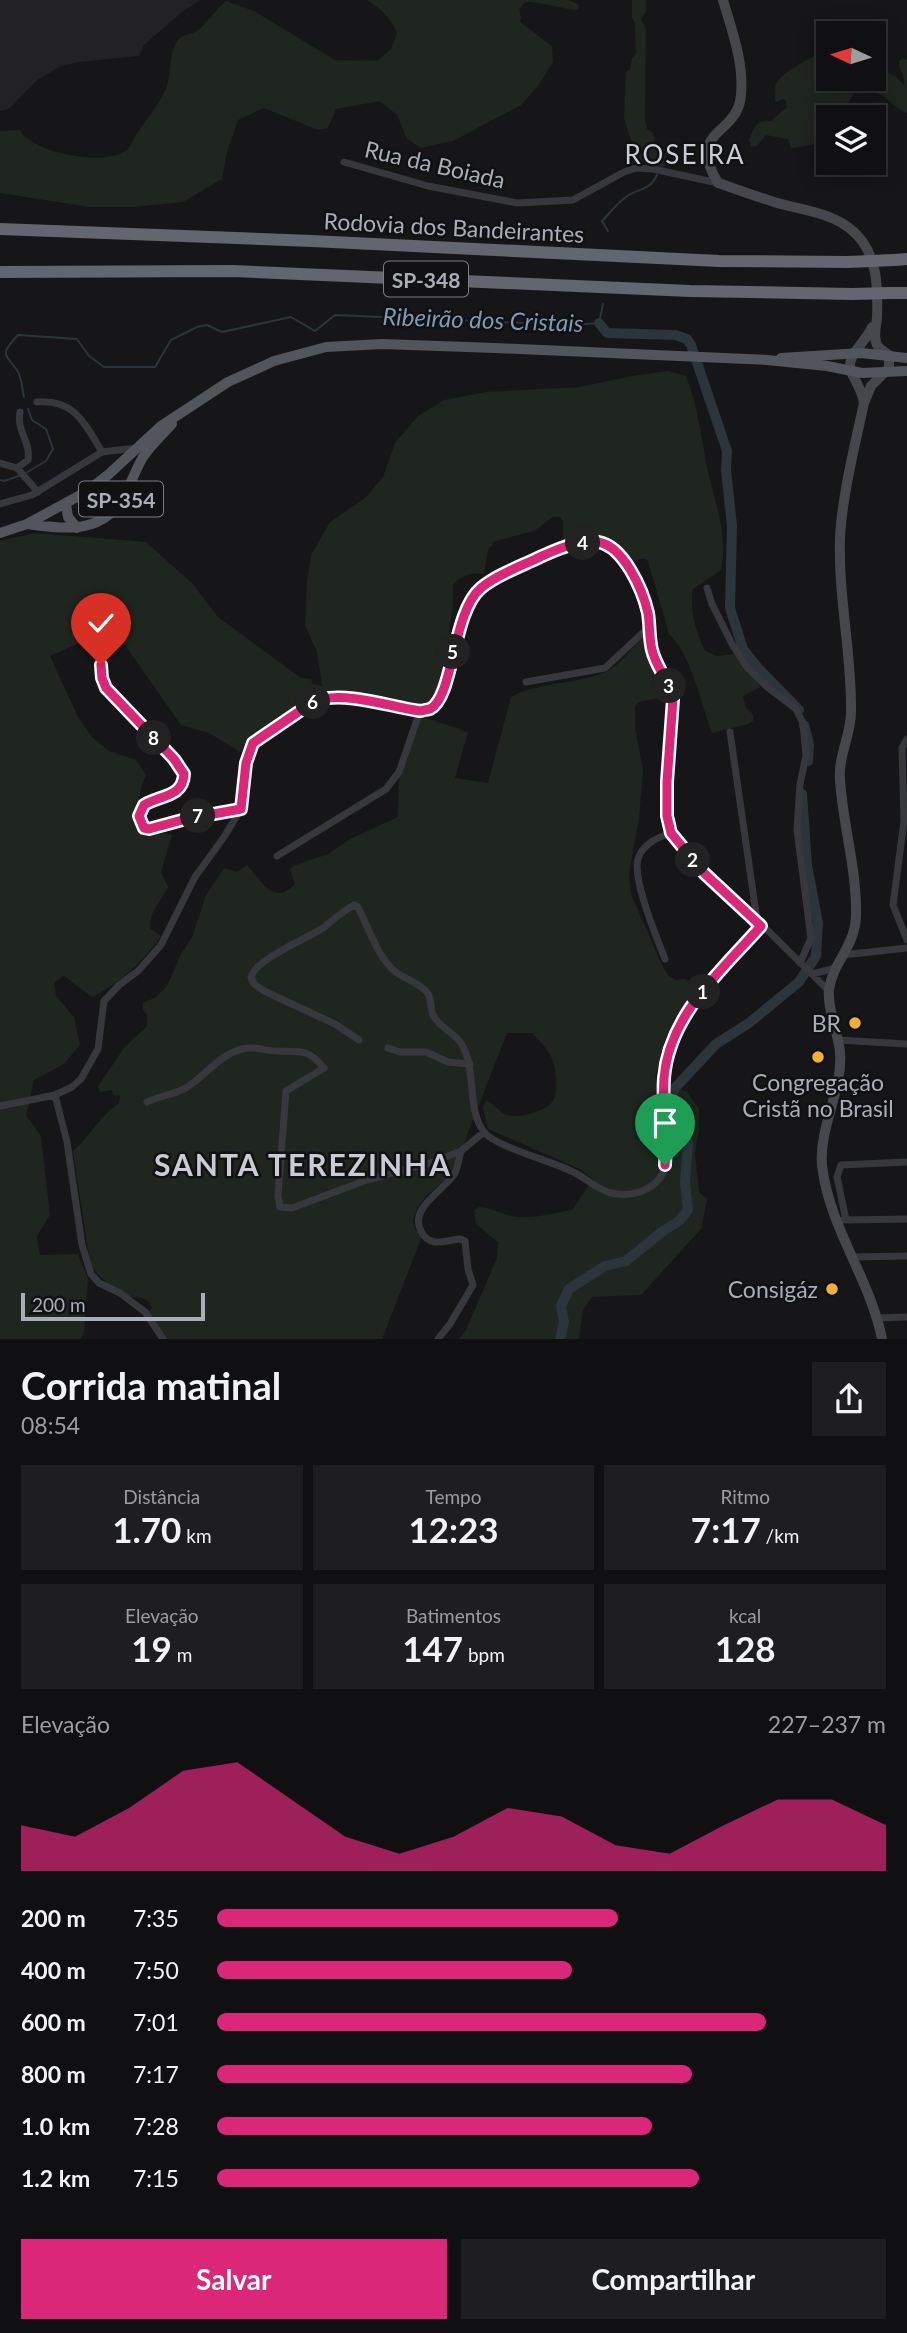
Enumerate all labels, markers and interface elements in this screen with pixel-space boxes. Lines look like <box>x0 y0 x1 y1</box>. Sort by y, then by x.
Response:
north arrow <box>816 21 886 91</box>
map controls <box>816 21 886 175</box>
button: layers <box>816 105 886 175</box>
street label: Rua da Boiada <box>362 134 508 194</box>
district label: ROSEIRA <box>624 138 746 170</box>
street label: Rodovia dos Bandeirantes <box>323 206 585 248</box>
road number: SP-348 <box>384 262 468 296</box>
water label: Ribeirão dos Cristais <box>382 301 584 337</box>
road number: SP-354 <box>79 482 163 516</box>
pin: 4 <box>566 526 600 560</box>
text: 4 <box>577 531 588 554</box>
pin <box>71 593 131 665</box>
icon: check <box>82 604 120 642</box>
pin: 5 <box>435 634 470 670</box>
text: 5 <box>447 640 458 663</box>
pin: 3 <box>652 668 686 704</box>
text: 3 <box>663 674 674 697</box>
pin: 6 <box>296 684 330 720</box>
text: 6 <box>307 690 318 713</box>
pin: 8 <box>136 720 172 756</box>
text: 8 <box>148 726 159 749</box>
pin: 7 <box>180 798 216 834</box>
text: 7 <box>192 804 203 827</box>
pin: 2 <box>676 842 710 878</box>
text: 2 <box>687 848 698 871</box>
pin: 1 <box>686 974 720 1010</box>
text: 1 <box>697 980 708 1003</box>
place label: BR <box>812 1009 842 1037</box>
marker: BR <box>847 1015 863 1031</box>
marker: Congregação Cristã no Brasil <box>810 1049 826 1065</box>
place label: Congregação Cristã no Brasil <box>742 1068 894 1122</box>
pin <box>635 1093 695 1165</box>
icon: arrive <box>646 1104 684 1142</box>
district label: SANTA TEREZINHA <box>154 1146 452 1182</box>
place label: Consigáz <box>728 1275 818 1303</box>
marker: Consigáz <box>824 1281 840 1297</box>
scale bar <box>21 1290 205 1322</box>
text: 200 m <box>32 1293 86 1316</box>
text: Corrida matinal <box>21 1362 281 1408</box>
button: share <box>812 1362 886 1436</box>
text: 08:54 <box>21 1411 80 1439</box>
text: Distância <box>123 1485 200 1508</box>
text: Tempo <box>426 1485 481 1508</box>
text: Ritmo <box>720 1485 770 1508</box>
text: 1.70 <box>112 1508 181 1550</box>
text: 12:23 <box>408 1508 499 1550</box>
text: 7:17 <box>691 1508 761 1550</box>
text: km <box>181 1524 212 1547</box>
text: /km <box>761 1524 799 1547</box>
text: Elevação <box>125 1604 199 1627</box>
text: Batimentos <box>406 1604 501 1627</box>
text: kcal <box>729 1604 761 1627</box>
text: 19 <box>131 1627 172 1669</box>
text: 147 <box>402 1627 463 1669</box>
text: 128 <box>715 1627 776 1669</box>
text: m <box>172 1643 192 1666</box>
text: bpm <box>463 1643 505 1666</box>
text: Elevação <box>21 1710 110 1738</box>
text: 227–237 m <box>768 1710 886 1738</box>
text: 200 m <box>21 1904 86 1932</box>
text: 7:35 <box>133 1904 179 1932</box>
text: 400 m <box>21 1956 86 1984</box>
text: 7:50 <box>133 1956 179 1984</box>
text: 600 m <box>21 2008 86 2036</box>
text: 7:01 <box>133 2008 179 2036</box>
text: 800 m <box>21 2060 86 2088</box>
text: 7:17 <box>133 2060 179 2088</box>
text: 1.0 km <box>21 2112 90 2140</box>
text: 7:28 <box>133 2112 179 2140</box>
text: 1.2 km <box>21 2164 90 2192</box>
text: 7:15 <box>133 2164 179 2192</box>
button: Salvar <box>21 2239 447 2319</box>
button: Compartilhar <box>461 2239 886 2319</box>

